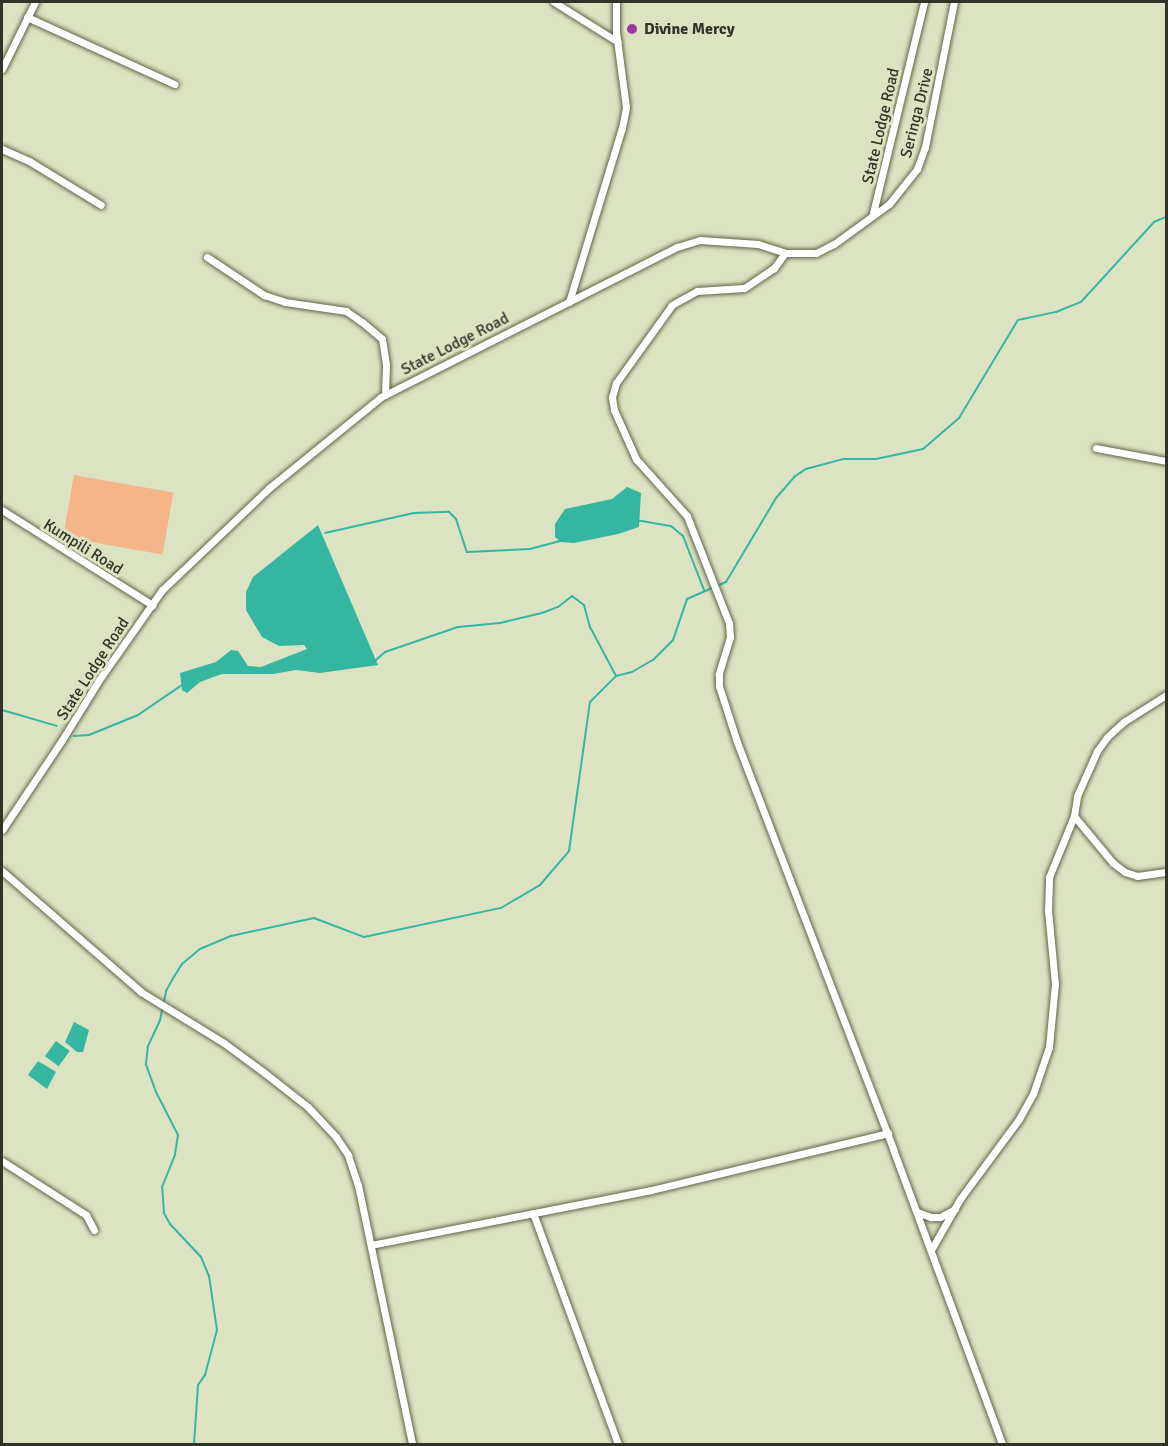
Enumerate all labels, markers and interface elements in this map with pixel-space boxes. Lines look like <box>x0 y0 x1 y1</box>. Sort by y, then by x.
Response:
place label: Divine Mercy <box>644 19 735 39</box>
marker: Divine Mercy <box>625 22 639 36</box>
street label: State Lodge Road <box>858 66 904 186</box>
street label: Seringa Drive <box>897 66 937 160</box>
street label: State Lodge Road <box>398 309 512 379</box>
street label: Kumpili Road <box>40 515 126 579</box>
street label: State Lodge Road <box>53 614 133 724</box>

